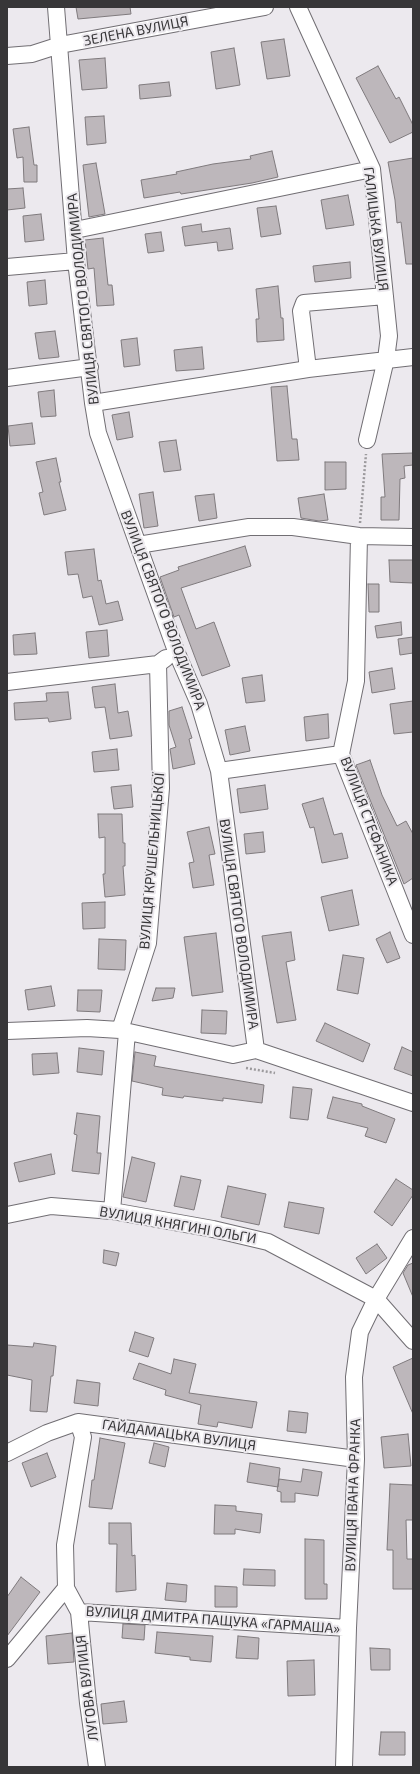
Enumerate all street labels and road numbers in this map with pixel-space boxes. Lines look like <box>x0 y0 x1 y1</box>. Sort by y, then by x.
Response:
street label: ЗЕЛЕНА ВУЛИЦЯ <box>82 13 190 49</box>
street label: ГАЛИЦЬКА ВУЛИЦЯ <box>360 166 392 292</box>
street label: ВУЛИЦЯ СВЯТОГО ВОЛОДИМИРА <box>64 192 102 406</box>
street label: ВУЛИЦЯ СВЯТОГО ВОЛОДИМИРА <box>117 508 209 712</box>
street label: ВУЛИЦЯ СТЕФАНИКА <box>337 754 401 888</box>
street label: ВУЛИЦЯ КРУШЕЛЬНИЦЬКОЇ <box>136 772 168 950</box>
street label: ВУЛИЦЯ СВЯТОГО ВОЛОДИМИРА <box>216 818 262 1030</box>
street label: ВУЛИЦЯ КНЯГИНІ ОЛЬГИ <box>98 1203 258 1247</box>
street label: ГАЙДАМАЦЬКА ВУЛИЦЯ <box>101 1416 257 1454</box>
street label: ВУЛИЦЯ ІВАНА ФРАНКА <box>342 1418 364 1572</box>
street label: ВУЛИЦЯ ДМИТРА ПАЩУКА «ГАРМАША» <box>85 1603 341 1637</box>
street label: ЛУГОВА ВУЛИЦЯ <box>72 1634 102 1742</box>

